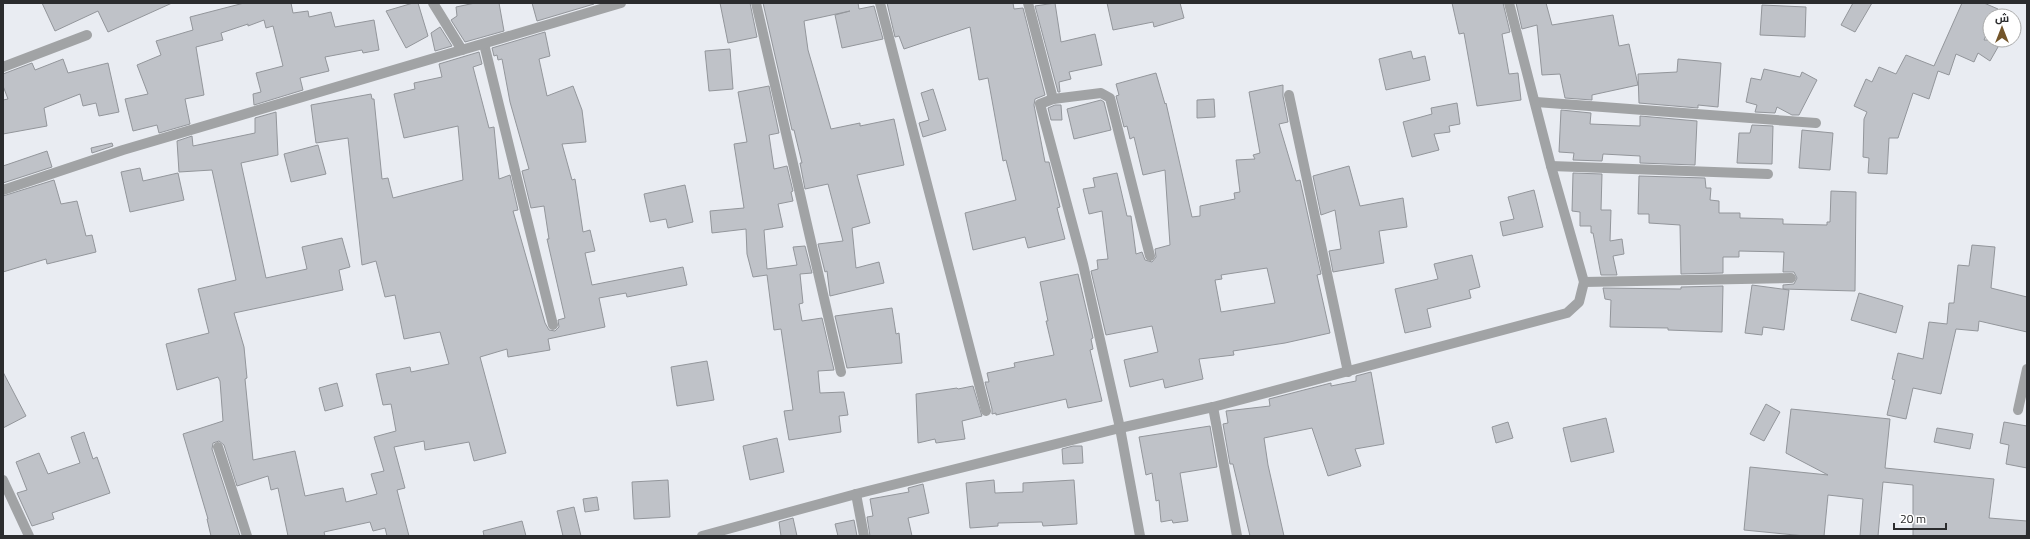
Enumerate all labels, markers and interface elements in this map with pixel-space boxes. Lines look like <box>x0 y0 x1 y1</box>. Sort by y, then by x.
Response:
north arrow <box>1982 8 2022 48</box>
text: ش <box>1995 8 2009 28</box>
scale bar <box>1894 505 1946 531</box>
text: 20 m <box>1900 507 1926 530</box>

